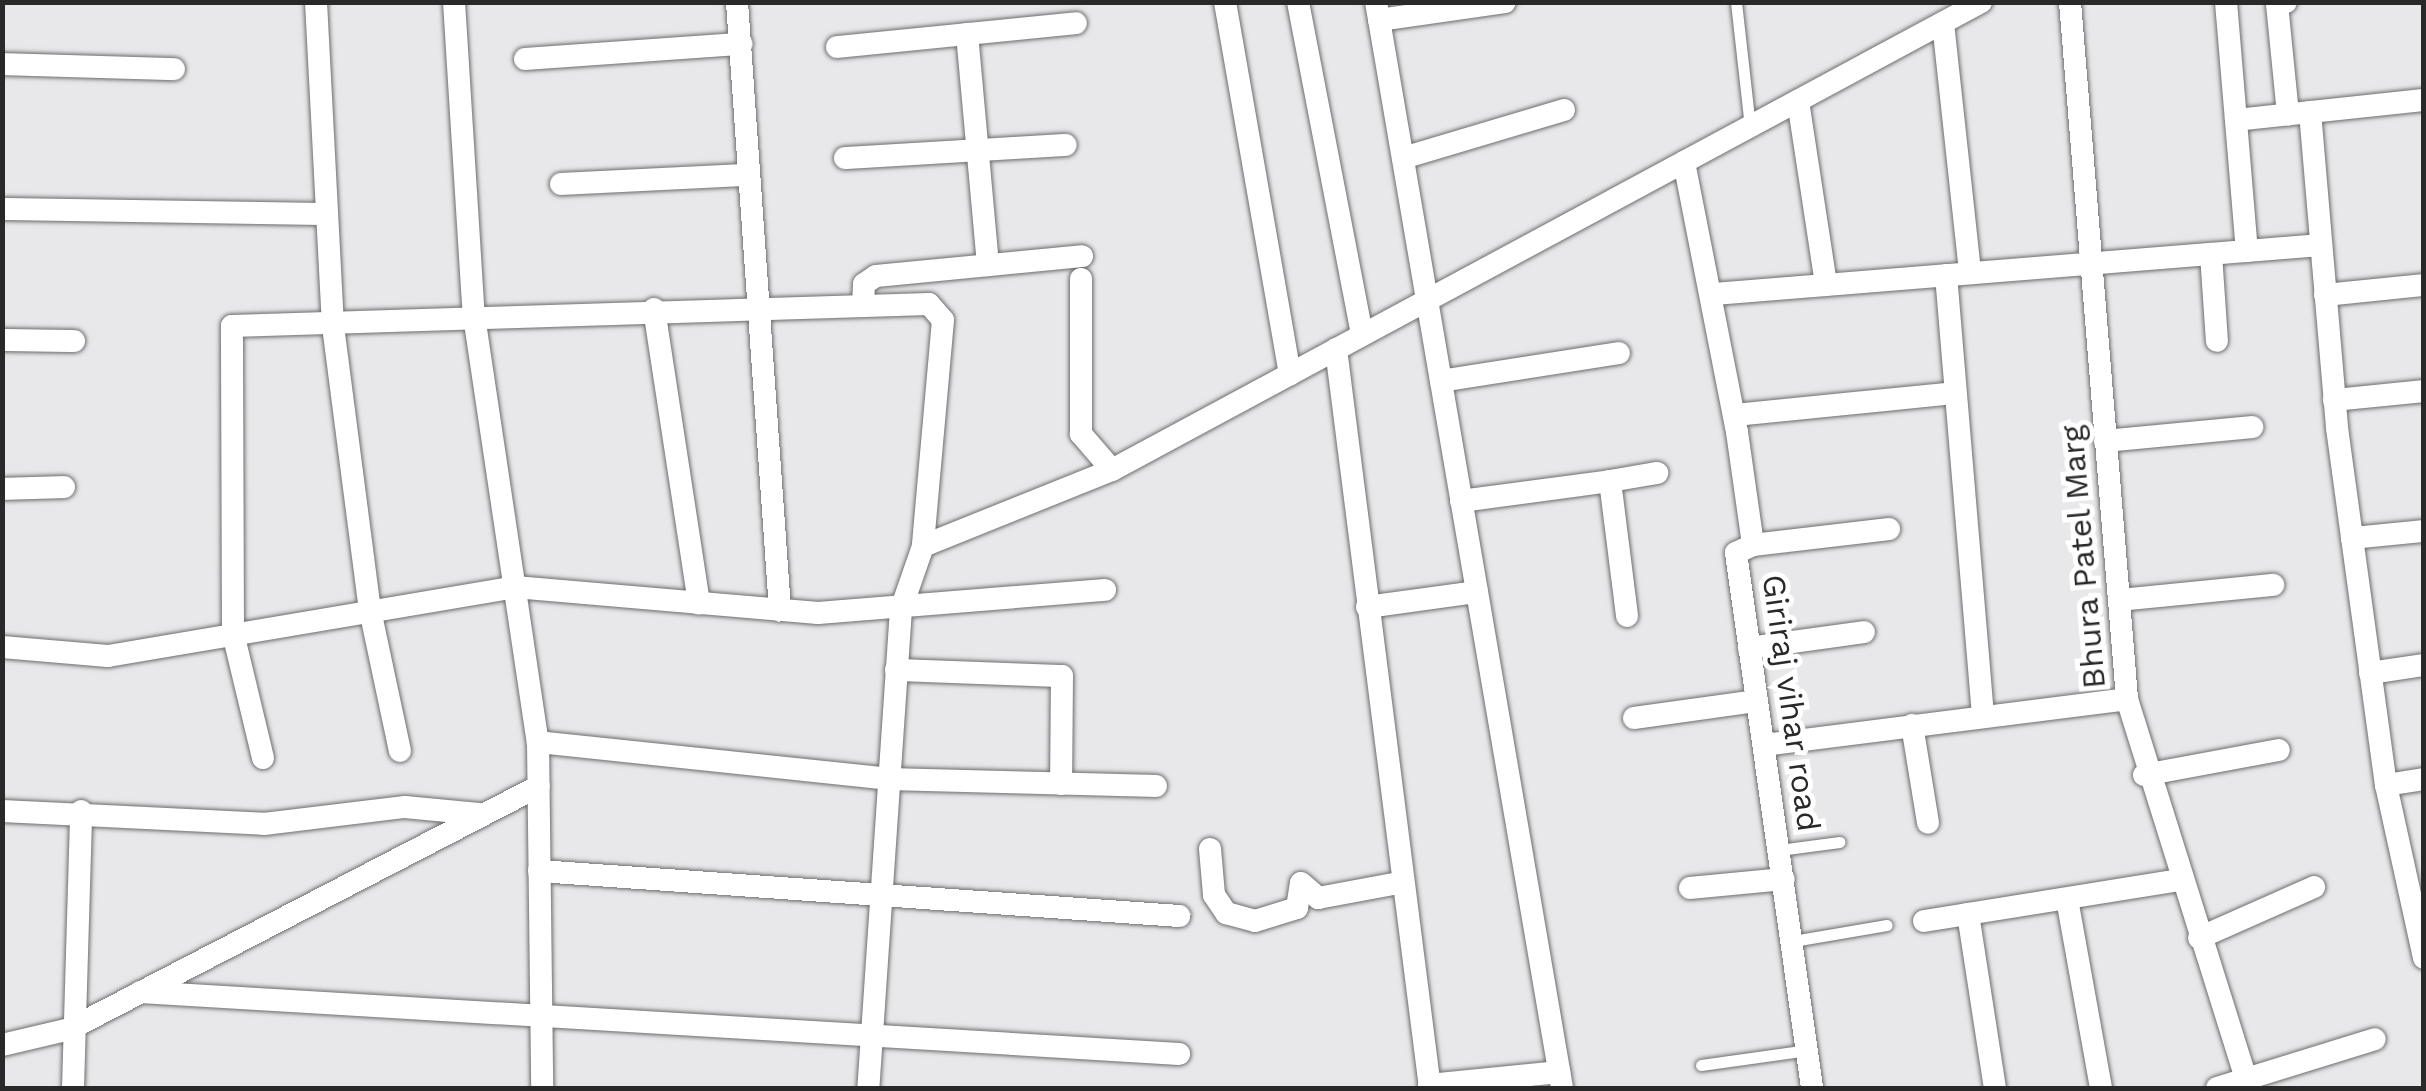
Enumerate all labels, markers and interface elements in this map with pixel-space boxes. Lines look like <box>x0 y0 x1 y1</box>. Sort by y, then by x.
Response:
street label: Bhura Patel Marg <box>2052 423 2114 691</box>
street label: Giriraj vihar road <box>1754 571 1828 835</box>

